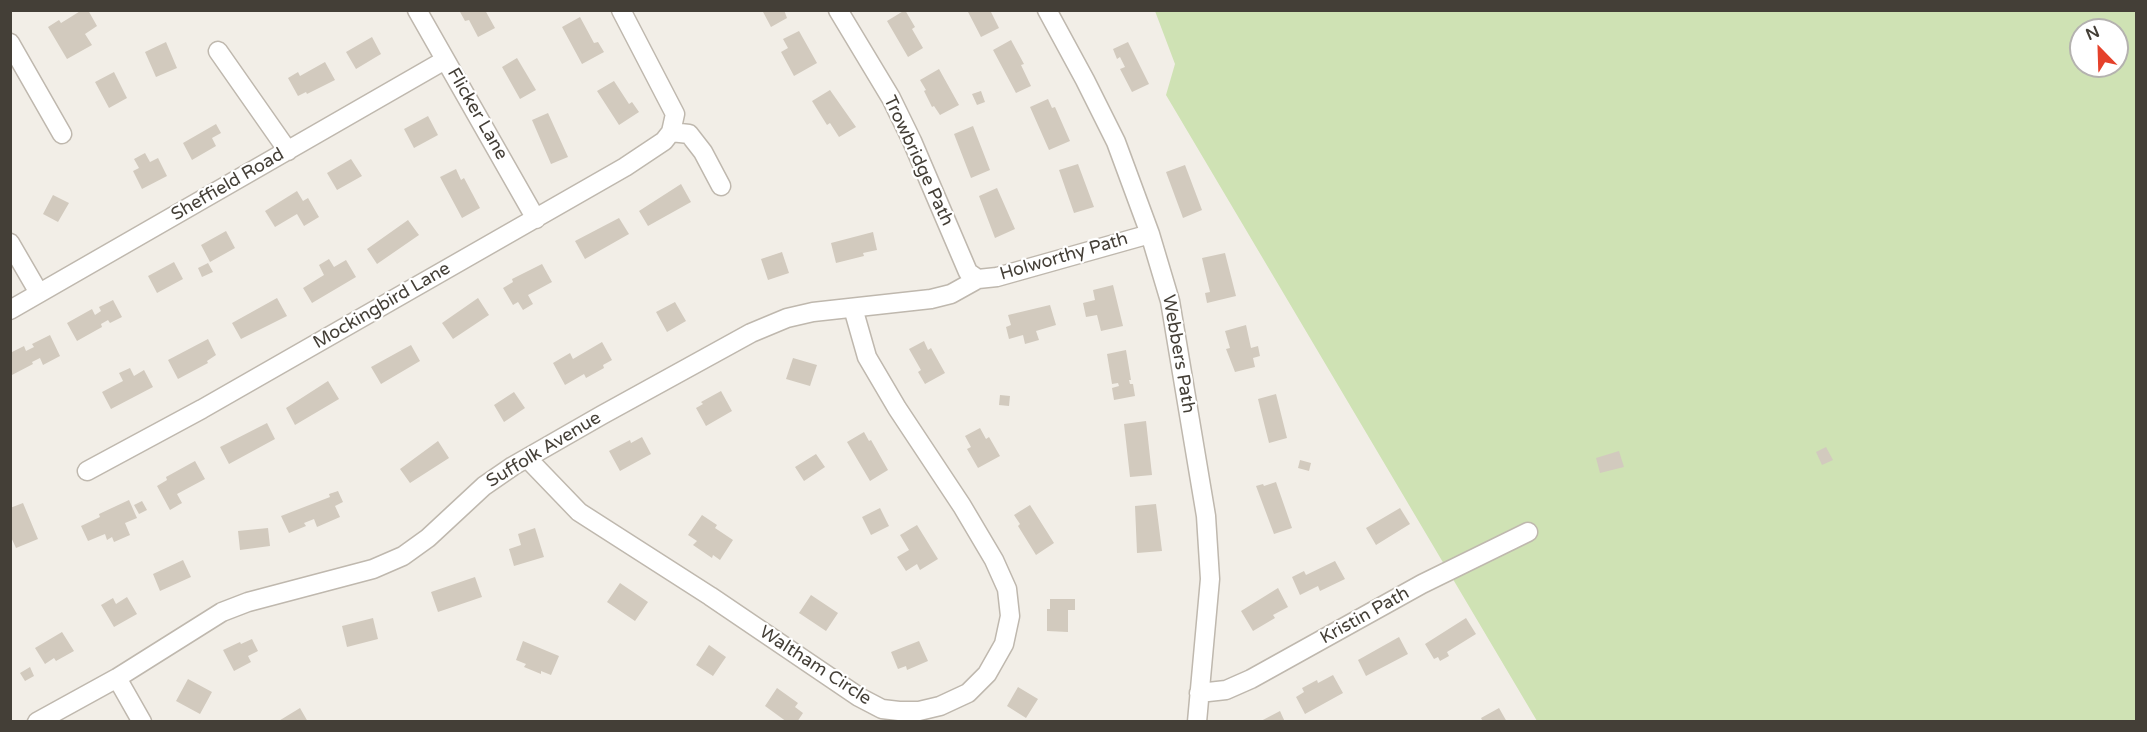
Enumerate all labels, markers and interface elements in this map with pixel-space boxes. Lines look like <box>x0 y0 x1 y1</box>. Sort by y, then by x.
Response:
north arrow <box>2069 18 2129 78</box>
text: N <box>2083 22 2103 45</box>
street label: Flicker Lane <box>442 64 512 164</box>
street label: Trowbridge Path <box>878 92 958 230</box>
street label: Sheffield Road <box>168 144 288 226</box>
street label: Holworthy Path <box>998 228 1130 286</box>
street label: Mockingbird Lane <box>310 258 454 354</box>
street label: Webbers Path <box>1157 293 1199 415</box>
street label: Suffolk Avenue <box>483 407 605 493</box>
street label: Kristin Path <box>1317 583 1413 649</box>
street label: Waltham Circle <box>755 622 875 710</box>

